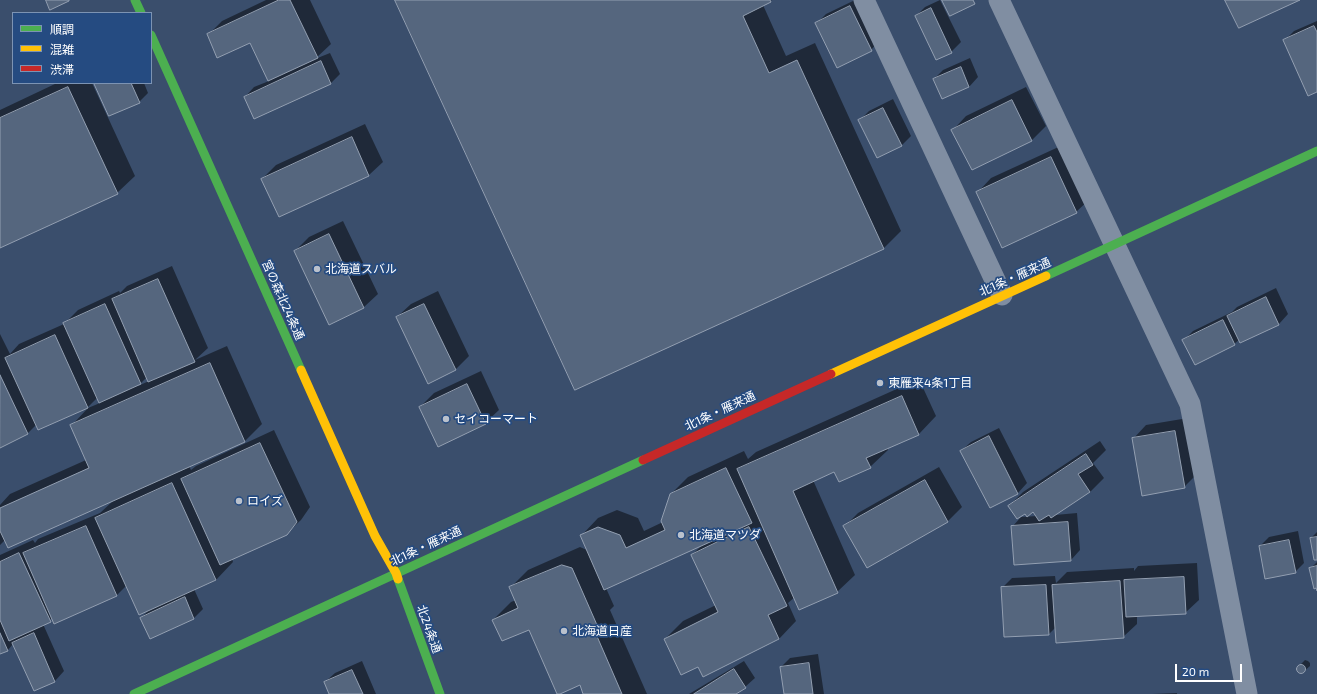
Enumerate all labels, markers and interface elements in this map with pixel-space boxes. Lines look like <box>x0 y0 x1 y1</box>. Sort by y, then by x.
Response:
legend <box>12 12 152 84</box>
text: 順調 <box>50 22 74 36</box>
text: 混雑 <box>50 42 74 56</box>
text: 渋滞 <box>50 62 74 76</box>
street label: 北1条・雁来通 <box>977 255 1053 299</box>
street label: 宮の森北24条通 <box>259 258 307 342</box>
place label: 北海道スバル <box>325 262 397 276</box>
marker: 北海道スバル <box>312 264 322 274</box>
place label: 東雁来4条1丁目 <box>888 376 972 390</box>
marker: 東雁来4条1丁目 <box>875 378 885 388</box>
street label: 北1条・雁来通 <box>682 388 758 434</box>
place label: セイコーマート <box>454 412 538 426</box>
marker: セイコーマート <box>441 414 451 424</box>
place label: ロイズ <box>247 494 283 508</box>
marker: ロイズ <box>234 496 244 506</box>
street label: 北1条・雁来通 <box>388 523 464 569</box>
place label: 北海道マツダ <box>689 528 761 542</box>
marker: 北海道マツダ <box>676 530 686 540</box>
street label: 北24条通 <box>414 603 444 655</box>
place label: 北海道日産 <box>572 624 632 638</box>
marker: 北海道日産 <box>559 626 569 636</box>
scale bar <box>1177 656 1244 682</box>
text: 20 m <box>1182 664 1209 678</box>

